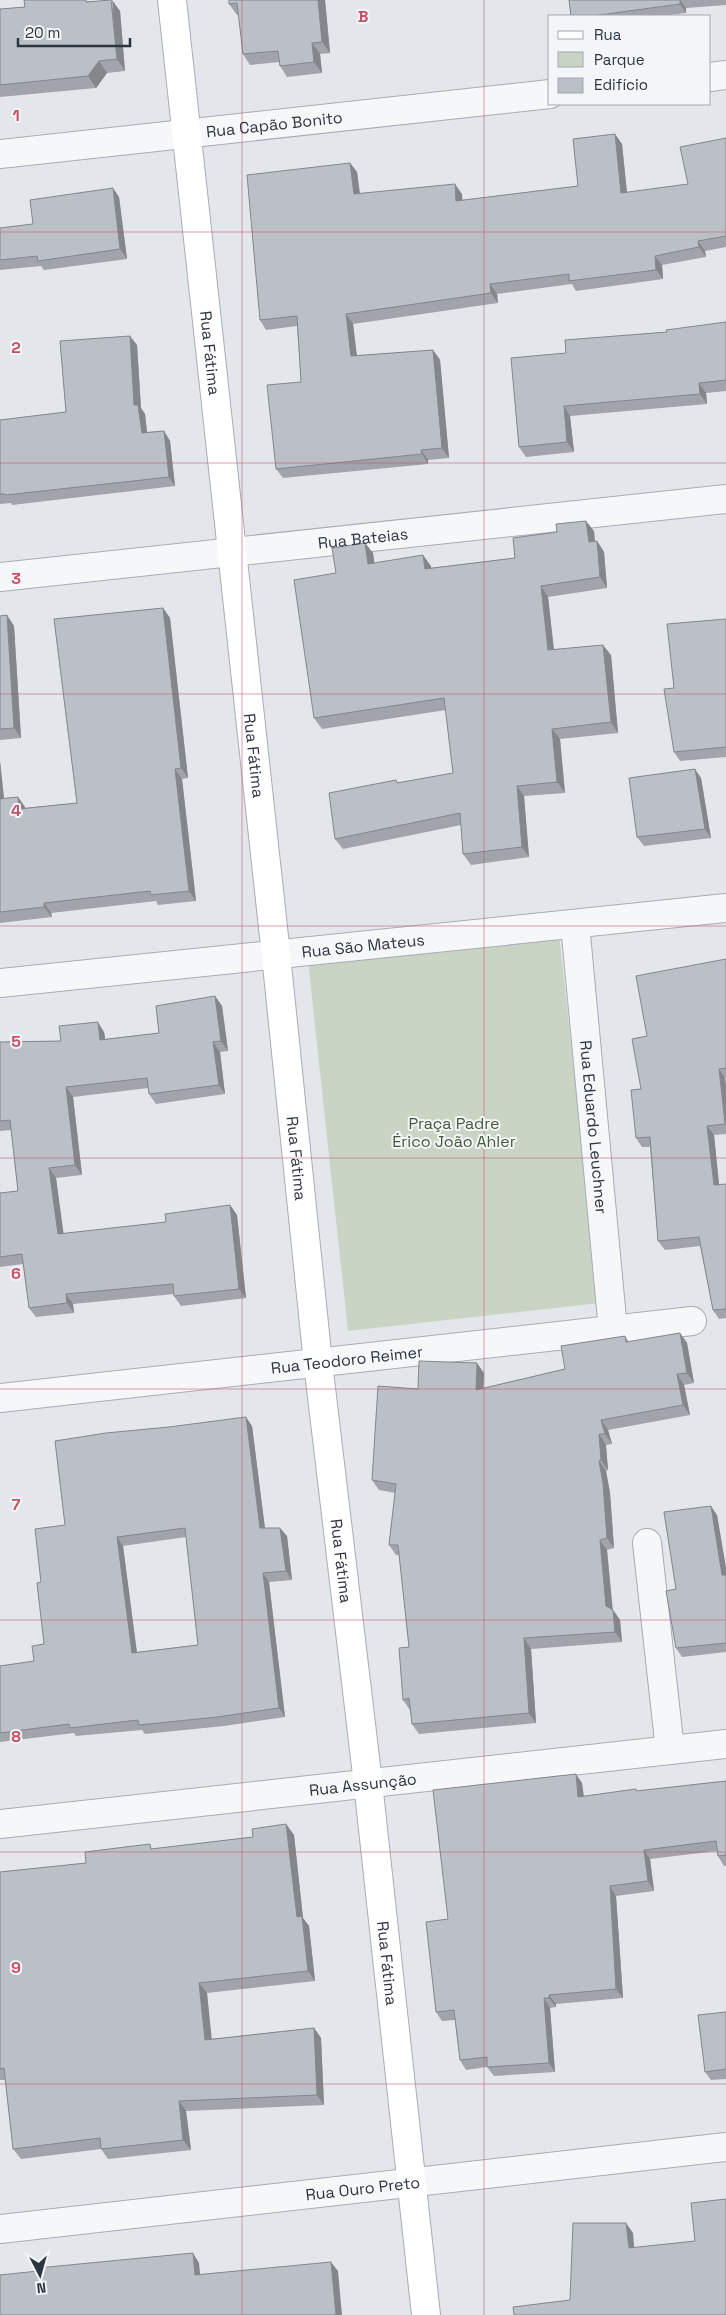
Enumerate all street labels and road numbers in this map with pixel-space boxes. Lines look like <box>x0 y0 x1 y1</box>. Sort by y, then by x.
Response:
street label: Rua Capão Bonito <box>205 106 344 142</box>
street label: Rua Fátima <box>195 310 225 396</box>
street label: Rua Bateias <box>317 523 409 553</box>
street label: Rua Fátima <box>239 712 269 799</box>
street label: Rua São Mateus <box>301 929 426 962</box>
street label: Rua Eduardo Leuchner <box>575 1039 613 1215</box>
street label: Rua Fátima <box>282 1115 312 1201</box>
street label: Rua Teodoro Reimer <box>270 1341 424 1378</box>
street label: Rua Fátima <box>326 1517 357 1604</box>
street label: Rua Assunção <box>308 1768 418 1800</box>
street label: Rua Fátima <box>373 1920 403 2006</box>
street label: Rua Ouro Preto <box>304 2171 421 2205</box>

